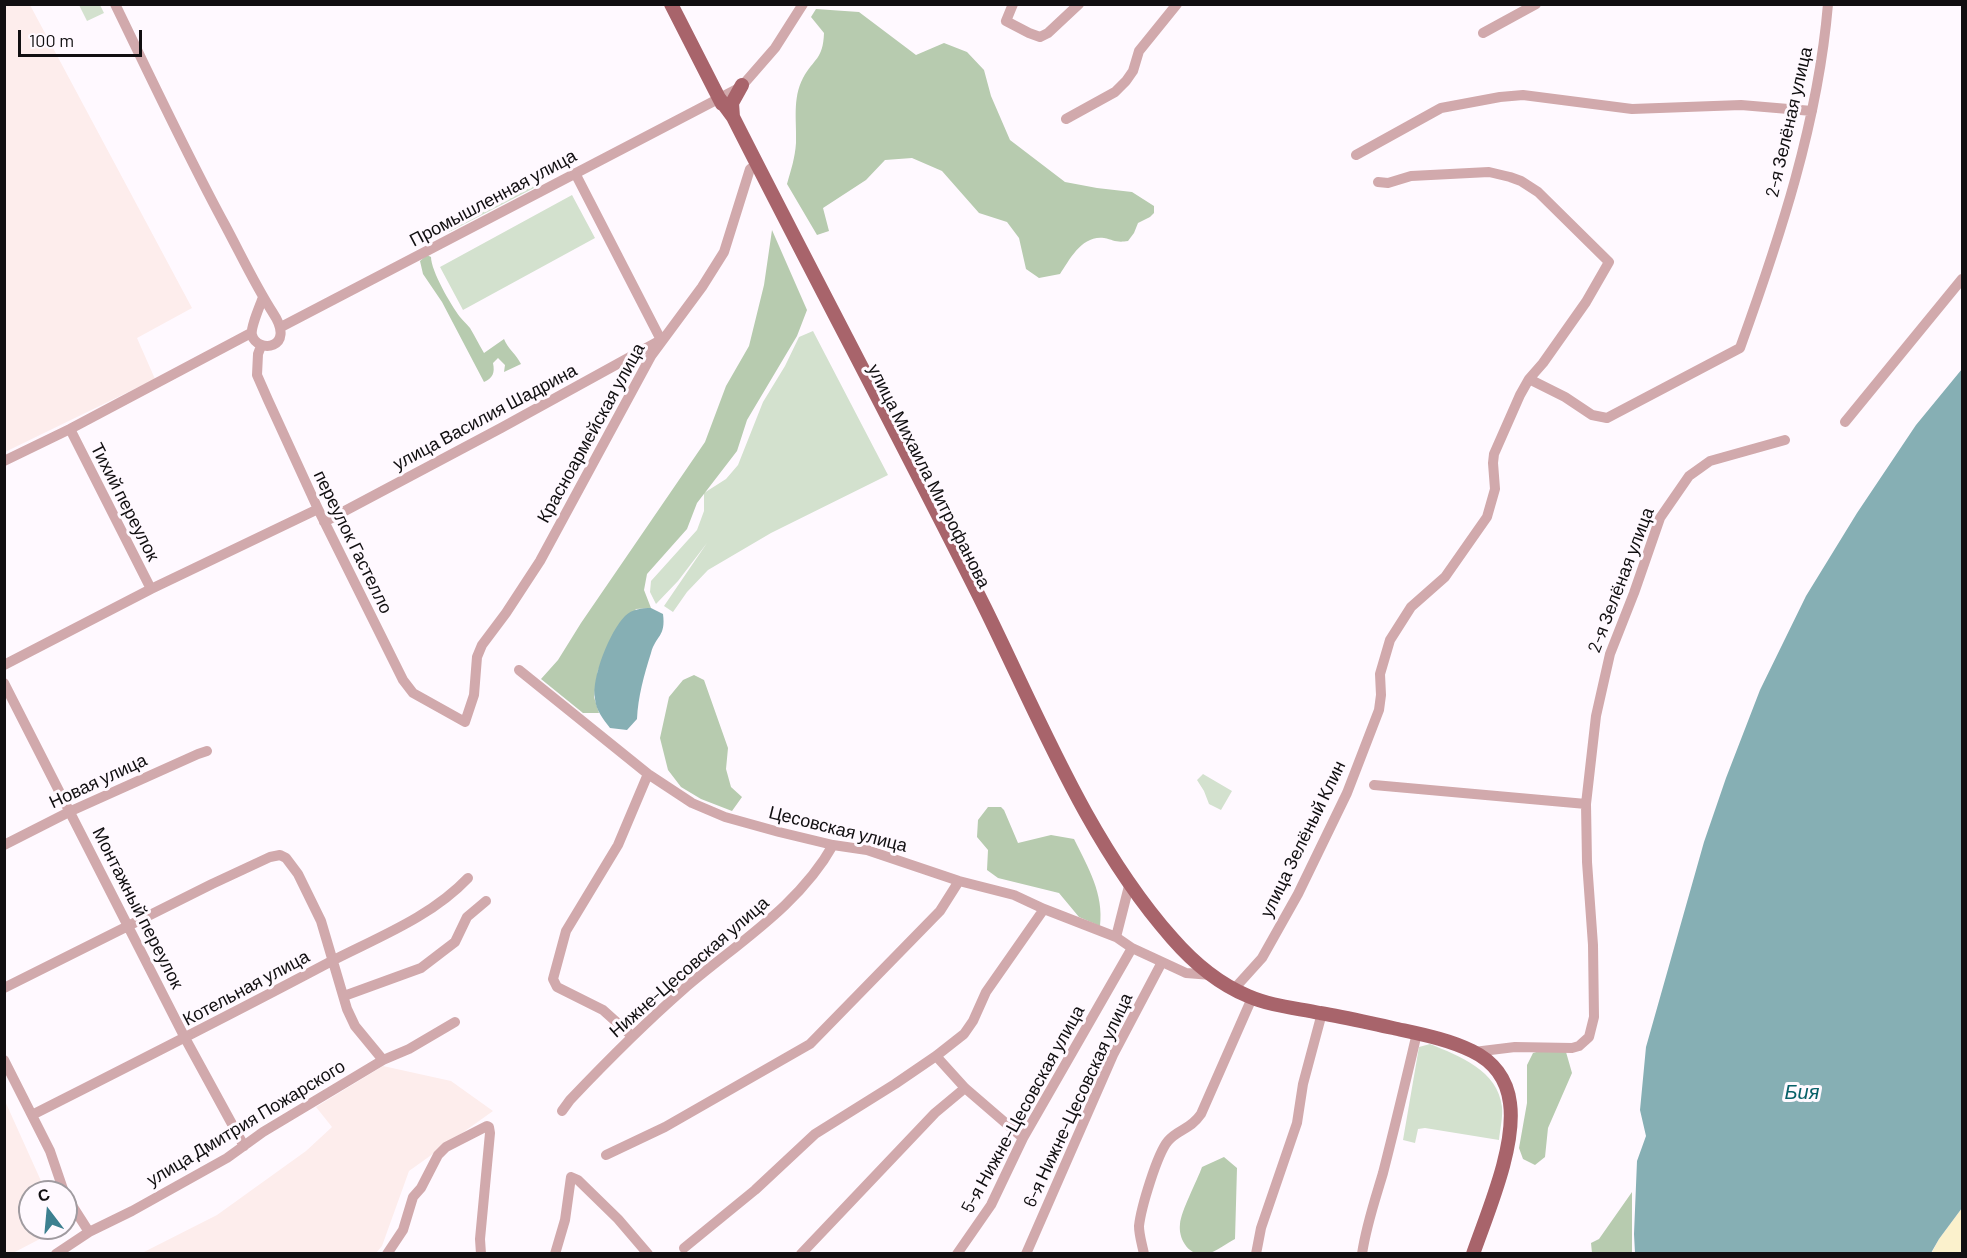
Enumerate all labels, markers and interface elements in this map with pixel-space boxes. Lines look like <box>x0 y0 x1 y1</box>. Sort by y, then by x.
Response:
scale bar <box>21 18 146 56</box>
text: 100 m <box>29 29 74 51</box>
street label: 2-я Зелёная улица <box>1761 45 1817 199</box>
street label: Промышленная улица <box>406 145 580 251</box>
street label: Красноармейская улица <box>533 339 649 527</box>
street label: улица Василия Шадрина <box>389 359 581 475</box>
street label: улица Михаила Митрофанова <box>863 360 995 592</box>
street label: Тихий переулок <box>86 439 164 565</box>
street label: переулок Гастелло <box>309 467 397 617</box>
street label: 2-я Зелёная улица <box>1583 504 1659 656</box>
street label: Новая улица <box>46 749 150 813</box>
street label: улица Зелёный Клин <box>1256 757 1350 921</box>
street label: Цесовская улица <box>766 801 910 857</box>
street label: Монтажный переулок <box>88 824 188 992</box>
street label: Нижне-Цесовская улица <box>605 892 773 1042</box>
street label: Котельная улица <box>179 946 313 1030</box>
street label: 6-я Нижне-Цесовская улица <box>1019 989 1137 1211</box>
street label: 5-я Нижне-Цесовская улица <box>957 1002 1089 1216</box>
street label: улица Дмитрия Пожарского <box>143 1055 349 1191</box>
water label: Бия <box>1785 1080 1819 1104</box>
north arrow <box>18 1180 78 1240</box>
text: С <box>35 1183 52 1205</box>

